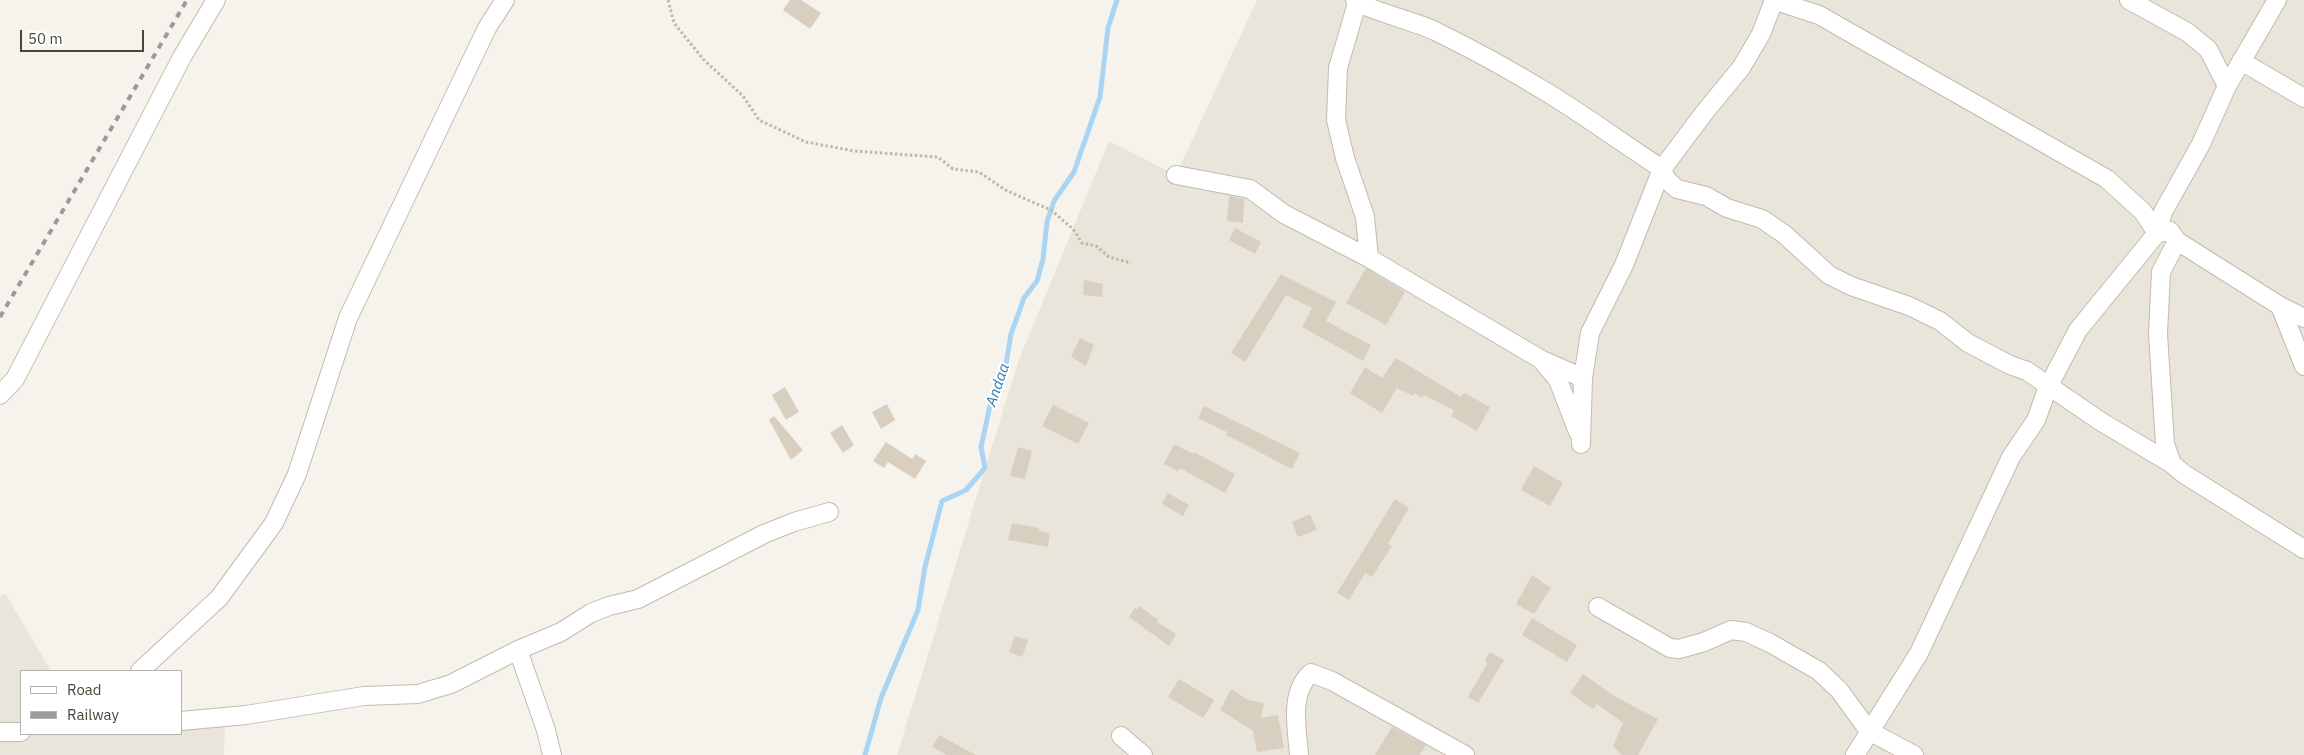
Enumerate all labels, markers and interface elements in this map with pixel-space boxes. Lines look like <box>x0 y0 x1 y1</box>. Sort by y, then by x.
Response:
scale bar <box>22 20 146 52</box>
text: 50 m <box>28 29 63 48</box>
water label: Andaa <box>982 361 1014 409</box>
legend <box>20 670 182 735</box>
text: Road <box>67 680 102 699</box>
text: Railway <box>67 705 119 724</box>

